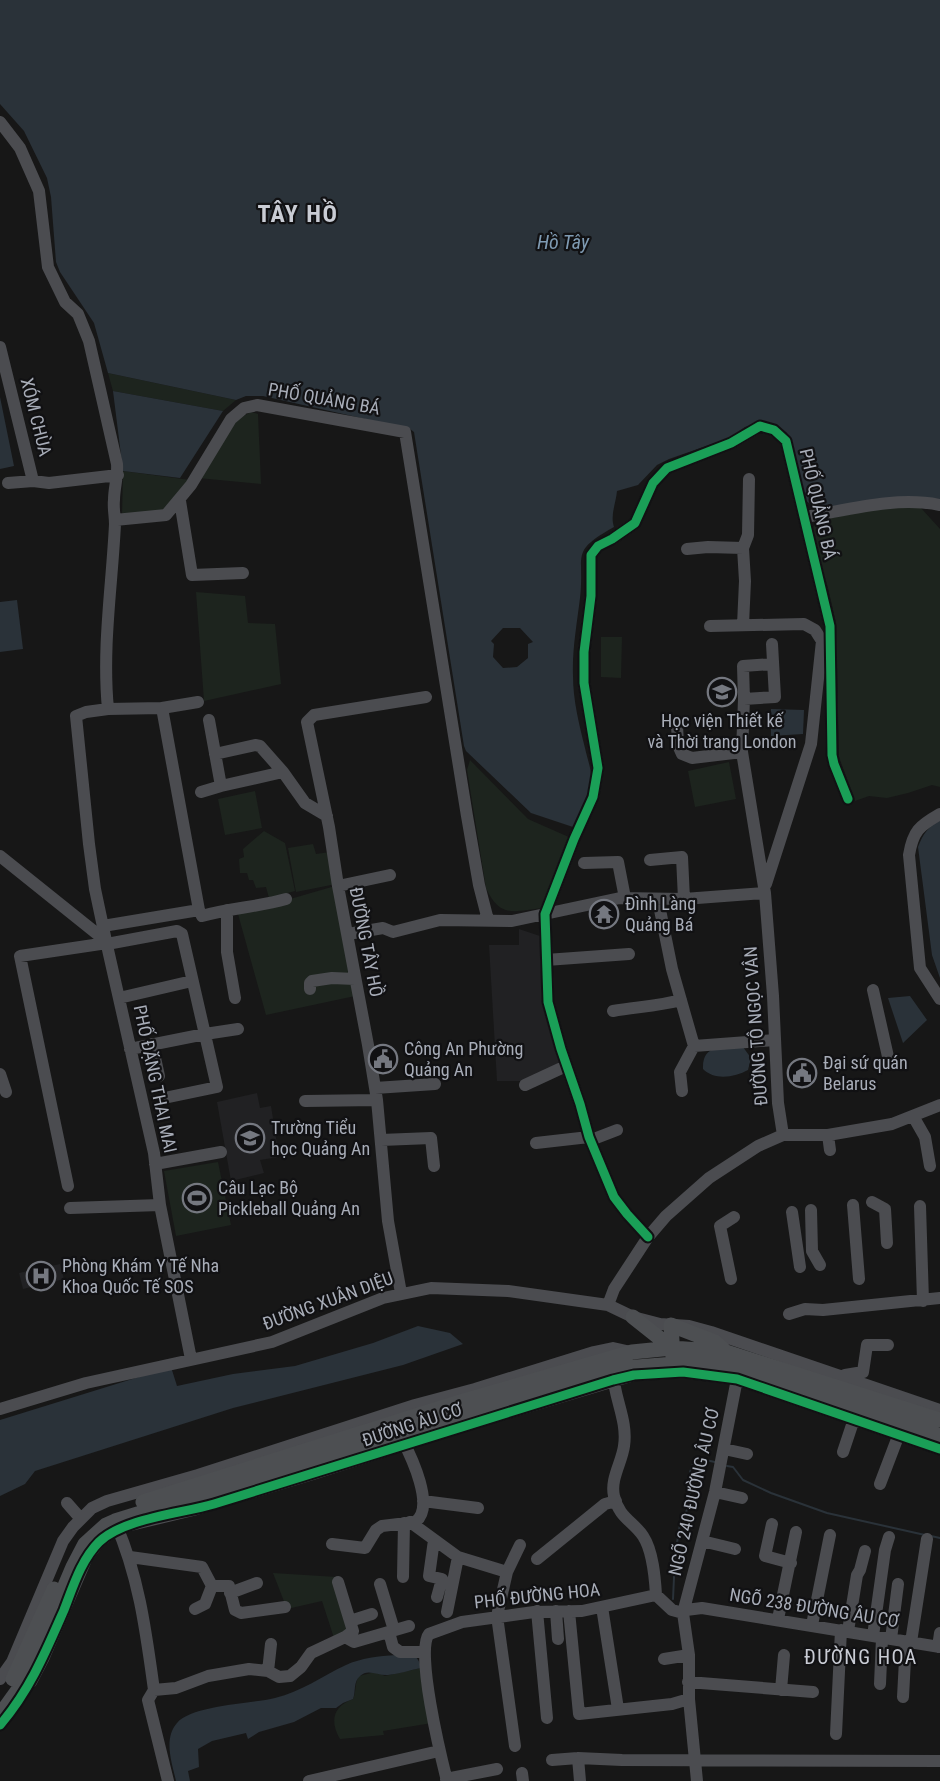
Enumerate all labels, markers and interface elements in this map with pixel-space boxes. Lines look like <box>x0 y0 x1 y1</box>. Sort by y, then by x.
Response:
district label: TÂY HỒ <box>258 198 338 228</box>
water label: Hồ Tây <box>537 230 590 254</box>
street label: XÓM CHÙA <box>17 376 56 459</box>
street label: PHỐ QUẢNG BÁ <box>266 376 383 419</box>
street label: PHỐ QUẢNG BÁ <box>796 446 844 562</box>
school or university icon: Học viện Thiết kế và Thời trang London <box>706 676 738 708</box>
place label: Học viện Thiết kế và Thời trang London <box>647 710 797 752</box>
street label: ĐƯỜNG TÂY HỒ <box>346 885 389 999</box>
place label: Đình Làng Quảng Bá <box>625 893 696 935</box>
temple icon: Đình Làng Quảng Bá <box>588 898 620 930</box>
street label: ĐƯỜNG TÔ NGỌC VÂN <box>739 946 772 1106</box>
street label: PHỐ ĐẶNG THAI MAI <box>130 1003 183 1155</box>
place label: Công An Phường Quảng An <box>404 1038 523 1080</box>
public building icon: Công An Phường Quảng An <box>367 1043 399 1075</box>
place label: Đại sứ quán Belarus <box>823 1052 908 1094</box>
public building icon: Đại sứ quán Belarus <box>786 1057 818 1089</box>
place label: Trường Tiểu học Quảng An <box>271 1117 370 1159</box>
school or university icon: Trường Tiểu học Quảng An <box>234 1122 266 1154</box>
place label: Câu Lạc Bộ Pickleball Quảng An <box>218 1177 360 1219</box>
sports icon: Câu Lạc Bộ Pickleball Quảng An <box>181 1182 213 1214</box>
place label: Phòng Khám Y Tế Nha Khoa Quốc Tế SOS <box>62 1255 219 1297</box>
hospital icon: Phòng Khám Y Tế Nha Khoa Quốc Tế SOS <box>25 1260 57 1292</box>
street label: ĐƯỜNG XUÂN DIỆU <box>260 1267 396 1334</box>
street label: ĐƯỜNG ÂU CƠ <box>359 1398 465 1450</box>
street label: NGÕ 240 ĐƯỜNG ÂU CƠ <box>663 1406 723 1578</box>
street label: PHỐ ĐƯỜNG HOA <box>473 1576 601 1613</box>
street label: NGÕ 238 ĐƯỜNG ÂU CƠ <box>728 1583 901 1631</box>
district label: ĐƯỜNG HOA <box>804 1645 918 1669</box>

